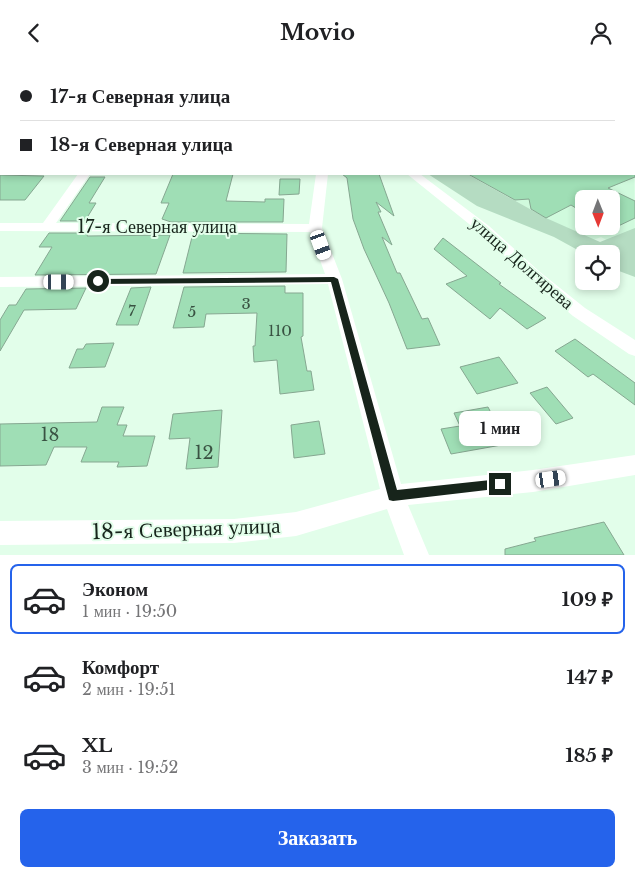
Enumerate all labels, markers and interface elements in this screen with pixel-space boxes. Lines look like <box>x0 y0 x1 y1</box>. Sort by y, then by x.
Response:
icon: back <box>20 19 48 47</box>
text: Movio <box>280 19 355 46</box>
icon: person <box>587 19 615 47</box>
text: 17-я Северная улица <box>50 85 230 108</box>
text: 18-я Северная улица <box>50 133 233 156</box>
north arrow <box>575 190 620 235</box>
map controls <box>575 190 620 290</box>
street label: улица Долгирева <box>466 212 578 314</box>
street label: 17-я Северная улица <box>77 216 237 238</box>
car <box>308 228 333 262</box>
button: locate <box>575 245 620 290</box>
route start <box>87 270 109 292</box>
car <box>44 275 74 290</box>
house number: 3 <box>241 294 251 313</box>
house number: 7 <box>128 301 136 320</box>
house number: 5 <box>188 302 196 321</box>
house number: 110 <box>268 321 292 340</box>
callout: 1 мин <box>459 411 541 447</box>
text: 1 мин <box>480 418 520 438</box>
house number: 18 <box>41 424 59 446</box>
house number: 12 <box>194 442 214 464</box>
car <box>535 469 566 489</box>
route end <box>489 473 511 495</box>
street label: 18-я Северная улица <box>91 513 281 545</box>
icon: car <box>22 577 67 622</box>
text: Эконом <box>82 578 148 601</box>
text: 109 ₽ <box>561 588 613 611</box>
text: 1 мин · 19:50 <box>82 601 177 621</box>
icon: car <box>22 655 67 700</box>
text: Комфорт <box>82 656 159 679</box>
text: 147 ₽ <box>566 666 613 689</box>
text: 2 мин · 19:51 <box>82 679 176 699</box>
icon: car <box>22 733 67 778</box>
text: XL <box>82 734 112 757</box>
text: 185 ₽ <box>565 744 613 767</box>
text: 3 мин · 19:52 <box>82 757 178 777</box>
button: Заказать <box>20 809 615 867</box>

